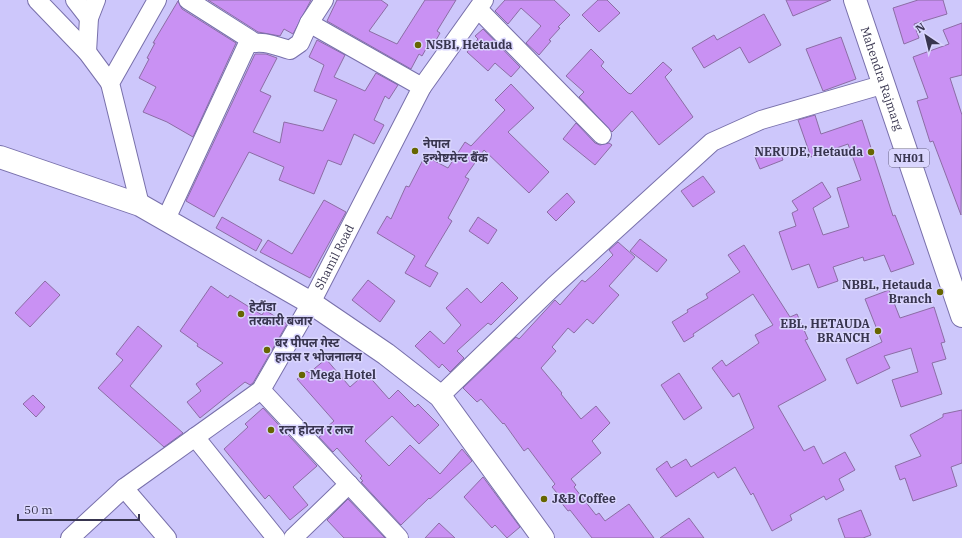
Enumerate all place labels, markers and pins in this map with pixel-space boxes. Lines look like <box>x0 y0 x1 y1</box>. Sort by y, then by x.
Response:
place label: NSBI, Hetauda <box>426 37 512 52</box>
marker: NSBI, Hetauda <box>413 40 423 50</box>
place label: नेपाल इन्भेष्टमेन्ट बैंक <box>423 136 489 165</box>
place label: NERUDE, Hetauda <box>755 144 863 159</box>
marker: नेपाल इन्भेष्टमेन्ट बैंक <box>410 146 420 156</box>
marker: NERUDE, Hetauda <box>866 147 876 157</box>
place label: NBBL, Hetauda Branch <box>842 277 932 306</box>
marker: NBBL, Hetauda Branch <box>935 287 945 297</box>
place label: हेटौंडा तरकारी बजार <box>249 299 313 328</box>
marker: हेटौंडा तरकारी बजार <box>236 309 246 319</box>
place label: EBL, HETAUDA BRANCH <box>780 316 871 345</box>
marker: EBL, HETAUDA BRANCH <box>873 326 883 336</box>
place label: बर पीपल गेस्ट हाउस र भोजनालय <box>275 335 362 364</box>
marker: बर पीपल गेस्ट हाउस र भोजनालय <box>262 345 272 355</box>
place label: Mega Hotel <box>310 367 376 382</box>
marker: Mega Hotel <box>297 370 307 380</box>
place label: रत्‍न होटल र लज <box>279 422 354 437</box>
marker: रत्‍न होटल र लज <box>266 425 276 435</box>
place label: J&B Coffee <box>552 491 616 506</box>
marker: J&B Coffee <box>539 494 549 504</box>

